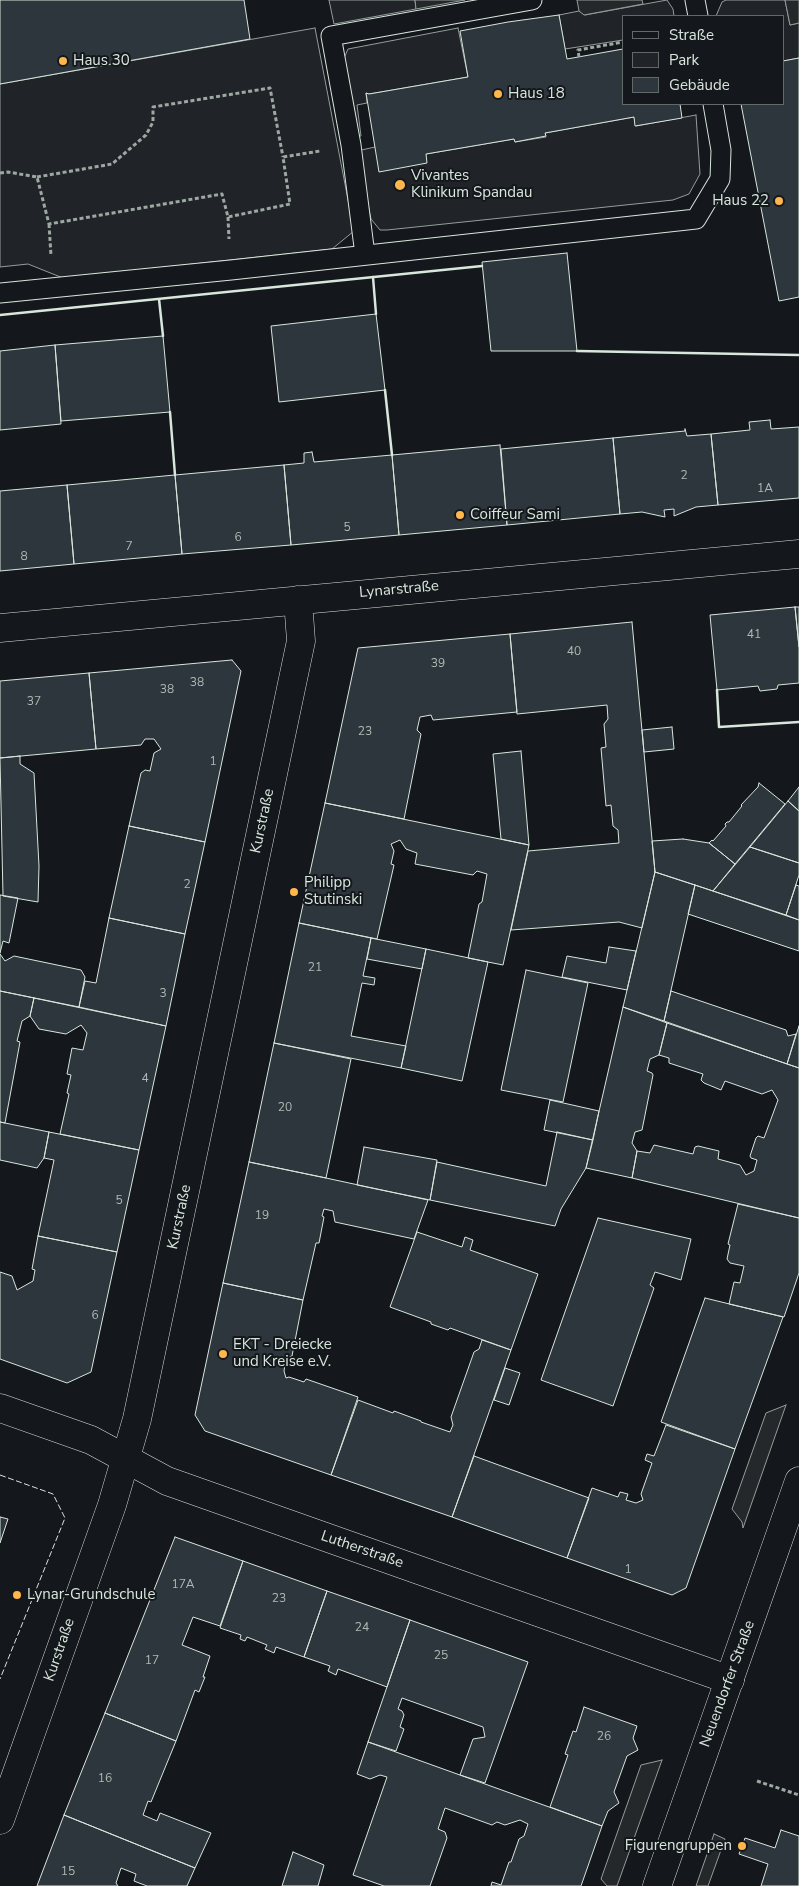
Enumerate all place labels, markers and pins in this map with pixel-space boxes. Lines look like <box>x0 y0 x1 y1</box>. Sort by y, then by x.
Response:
place label: Haus 30 <box>73 52 130 70</box>
marker: Haus 30 <box>57 55 69 67</box>
place label: Haus 18 <box>508 85 565 103</box>
marker: Haus 18 <box>492 88 504 100</box>
place label: Vivantes Klinikum Spandau <box>411 167 532 202</box>
marker: Vivantes Klinikum Spandau <box>393 178 407 192</box>
place label: Haus 22 <box>712 192 769 210</box>
marker: Haus 22 <box>773 195 785 207</box>
place label: Coiffeur Sami <box>470 506 560 524</box>
marker: Coiffeur Sami <box>454 509 466 521</box>
place label: Philipp Stutinski <box>304 874 362 909</box>
marker: Philipp Stutinski <box>288 886 300 898</box>
place label: EKT - Dreiecke und Kreise e.V. <box>233 1336 332 1371</box>
marker: EKT - Dreiecke und Kreise e.V. <box>217 1348 229 1360</box>
place label: Lynar-Grundschule <box>27 1586 155 1604</box>
marker: Lynar-Grundschule <box>11 1589 23 1601</box>
place label: Figurengruppen <box>625 1837 732 1855</box>
marker: Figurengruppen <box>736 1840 748 1852</box>

